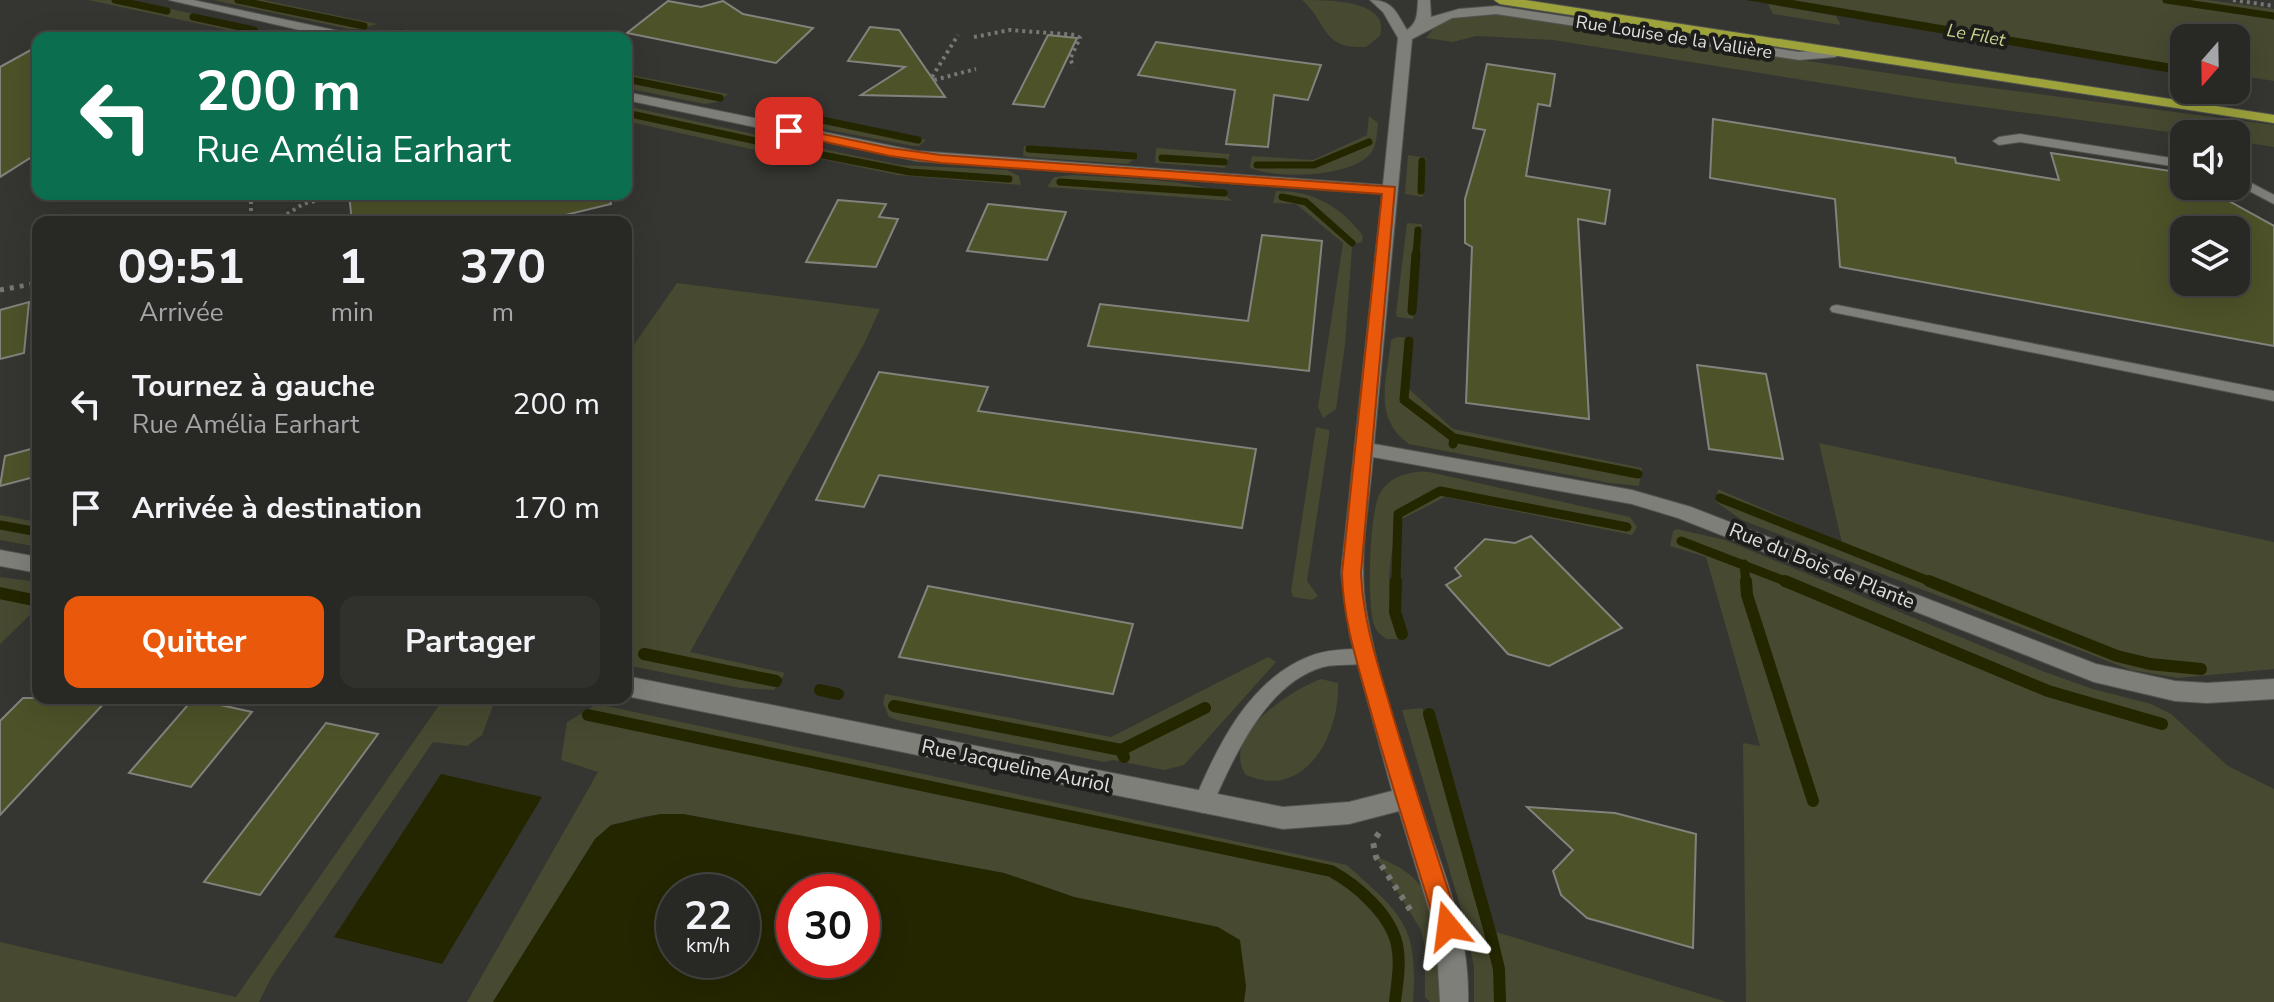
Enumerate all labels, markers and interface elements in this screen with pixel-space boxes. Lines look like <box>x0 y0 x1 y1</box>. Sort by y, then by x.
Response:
street label: Rue Louise de la Vallière <box>1574 10 1774 64</box>
water label: Le Filet <box>1945 18 2008 52</box>
north arrow <box>2170 24 2250 104</box>
map controls <box>2170 24 2250 296</box>
text: 200 m <box>196 53 361 130</box>
icon: left <box>64 64 168 168</box>
pin <box>755 97 823 165</box>
icon: arrive <box>767 109 811 153</box>
button: sound <box>2170 120 2250 200</box>
text: Rue Amélia Earhart <box>196 126 511 175</box>
button: layers <box>2170 216 2250 296</box>
text: 09:51 <box>118 234 245 300</box>
text: 1 <box>338 234 367 300</box>
text: 370 <box>460 234 546 300</box>
text: Arrivée <box>139 295 224 330</box>
text: min <box>331 295 374 330</box>
text: m <box>492 295 514 330</box>
text: Tournez à gauche <box>132 366 375 407</box>
icon: left <box>64 382 108 426</box>
text: 200 m <box>513 384 600 425</box>
text: Rue Amélia Earhart <box>132 407 359 442</box>
icon: arrive <box>64 486 108 530</box>
text: Arrivée à destination <box>132 488 422 529</box>
text: 170 m <box>513 488 600 529</box>
street label: Rue du Bois de Plante <box>1725 516 1919 616</box>
button: Quitter <box>64 596 324 688</box>
button: Partager <box>340 596 600 688</box>
street label: Rue Jacqueline Auriol <box>919 733 1113 799</box>
speed limit sign: 30 <box>776 874 880 978</box>
position arrow <box>1406 884 1490 968</box>
text: 22 <box>684 889 732 943</box>
text: km/h <box>686 932 730 959</box>

